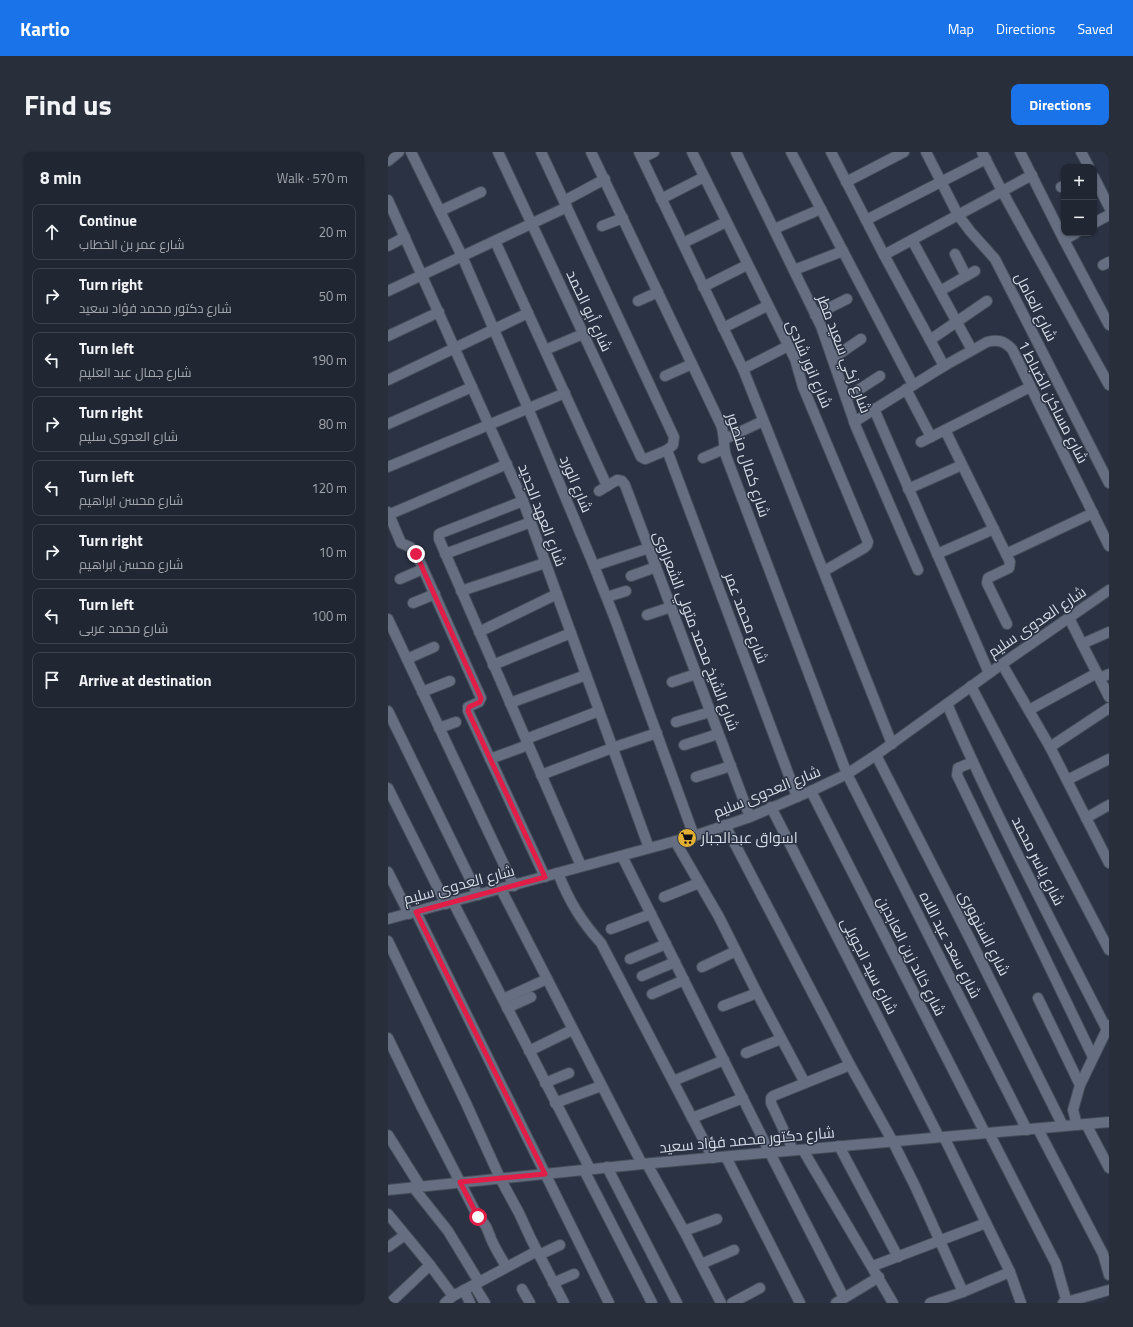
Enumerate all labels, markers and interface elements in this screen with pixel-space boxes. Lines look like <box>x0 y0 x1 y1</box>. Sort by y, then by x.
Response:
text: Kartio <box>20 14 70 43</box>
text: Map <box>948 18 974 39</box>
text: Directions <box>996 18 1055 39</box>
text: Saved <box>1077 18 1113 39</box>
text: Find us <box>24 83 112 126</box>
button: Directions <box>1011 84 1109 125</box>
map controls <box>1061 164 1097 236</box>
button: + <box>1061 164 1097 200</box>
text: 8 min <box>40 165 81 191</box>
text: Walk · 570 m <box>277 168 348 188</box>
button: − <box>1061 200 1097 236</box>
text: Continue <box>79 209 137 232</box>
icon: ahead <box>41 221 63 243</box>
text: 20 m <box>319 222 347 242</box>
text: شارع عمر بن الخطاب <box>79 234 184 254</box>
street label: شارع أبو الحمد <box>560 266 618 355</box>
street label: شارع العامل <box>1009 268 1064 345</box>
text: Turn right <box>79 273 143 296</box>
icon: right <box>41 285 63 307</box>
text: 50 m <box>319 286 347 306</box>
street label: شارع زكي سعيد مطر <box>810 290 878 417</box>
text: شارع دكتور محمد فؤاد سعيد <box>79 298 232 318</box>
street label: شارع انور شادى <box>781 316 838 411</box>
street label: شارع مساكن الضباط 1 <box>1012 336 1094 467</box>
text: Turn left <box>79 337 134 360</box>
icon: left <box>41 349 63 371</box>
text: 190 m <box>311 350 347 370</box>
text: شارع جمال عبد العليم <box>79 362 191 382</box>
text: Turn right <box>79 401 143 424</box>
street label: شارع كمال منصور <box>720 408 776 520</box>
icon: right <box>41 413 63 435</box>
text: 80 m <box>319 414 347 434</box>
text: شارع العدوى سليم <box>79 426 178 446</box>
street label: شارع الورد <box>554 452 599 516</box>
street label: شارع العهد الجديد <box>512 460 573 570</box>
text: Turn left <box>79 465 134 488</box>
icon: left <box>41 477 63 499</box>
text: 120 m <box>311 478 347 498</box>
text: شارع محسن ابراهيم <box>79 490 183 510</box>
street label: شارع الشيخ محمد متولي الشعراوى <box>647 527 745 735</box>
text: Turn right <box>79 529 143 552</box>
icon: right <box>41 541 63 563</box>
text: 10 m <box>319 542 347 562</box>
route end <box>407 545 425 563</box>
text: شارع محسن ابراهيم <box>79 554 183 574</box>
street label: شارع محمد عمر <box>718 568 774 667</box>
street label: شارع العدوى سليم <box>983 580 1091 663</box>
text: Turn left <box>79 593 134 616</box>
icon: left <box>41 605 63 627</box>
text: 100 m <box>311 606 347 626</box>
text: شارع محمد عربى <box>79 618 168 638</box>
icon: arrive <box>41 669 63 691</box>
text: Arrive at destination <box>79 669 212 692</box>
street label: شارع العدوى سليم <box>710 759 824 824</box>
street label: شارع ياسر محمد <box>1006 812 1071 909</box>
place label: اسواق عبدالجبار <box>700 826 798 849</box>
supermarket icon: اسواق عبدالجبار <box>676 827 698 849</box>
street label: شارع العدوى سليم <box>401 859 517 910</box>
street label: شارع السنهورى <box>953 886 1016 980</box>
street label: شارع سعد عبد اللاه <box>914 887 987 1002</box>
street label: شارع خالد زين العابدين <box>871 892 952 1020</box>
street label: شارع سيد الجويلى <box>835 913 904 1018</box>
street label: شارع دكتور محمد فؤاد سعيد <box>658 1120 836 1159</box>
route start <box>469 1208 487 1226</box>

